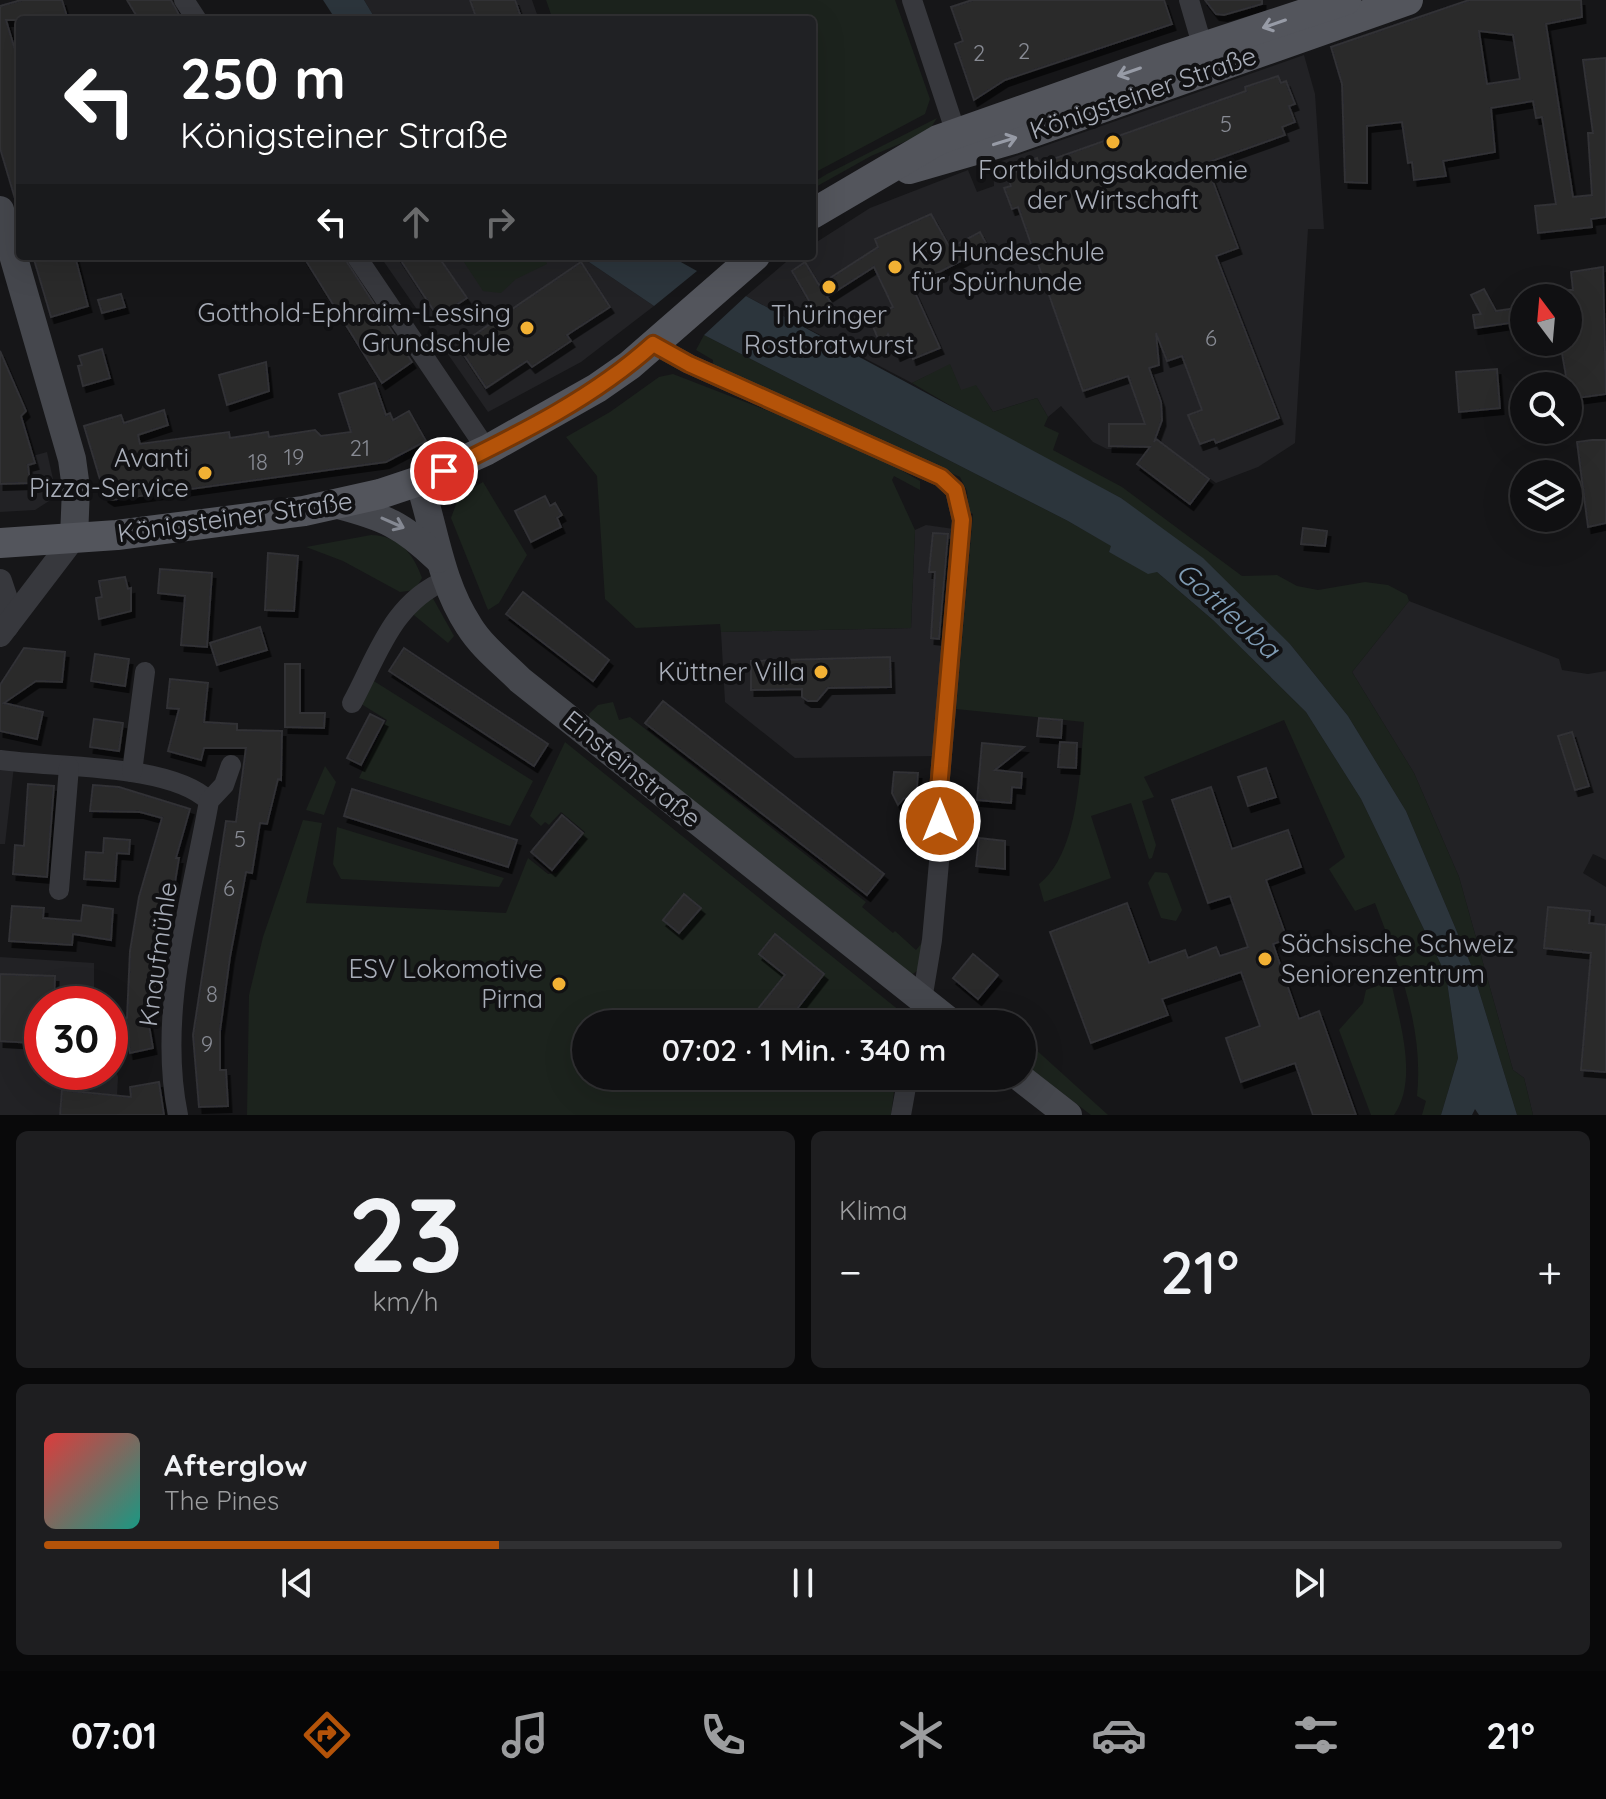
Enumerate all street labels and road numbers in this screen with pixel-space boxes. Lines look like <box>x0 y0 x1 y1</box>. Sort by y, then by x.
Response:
street label: Königsteiner Straße <box>1025 38 1260 147</box>
street label: Königsteiner Straße <box>115 484 355 549</box>
street label: Einsteinstraße <box>556 703 708 834</box>
street label: Knaufmühle <box>131 879 184 1028</box>

